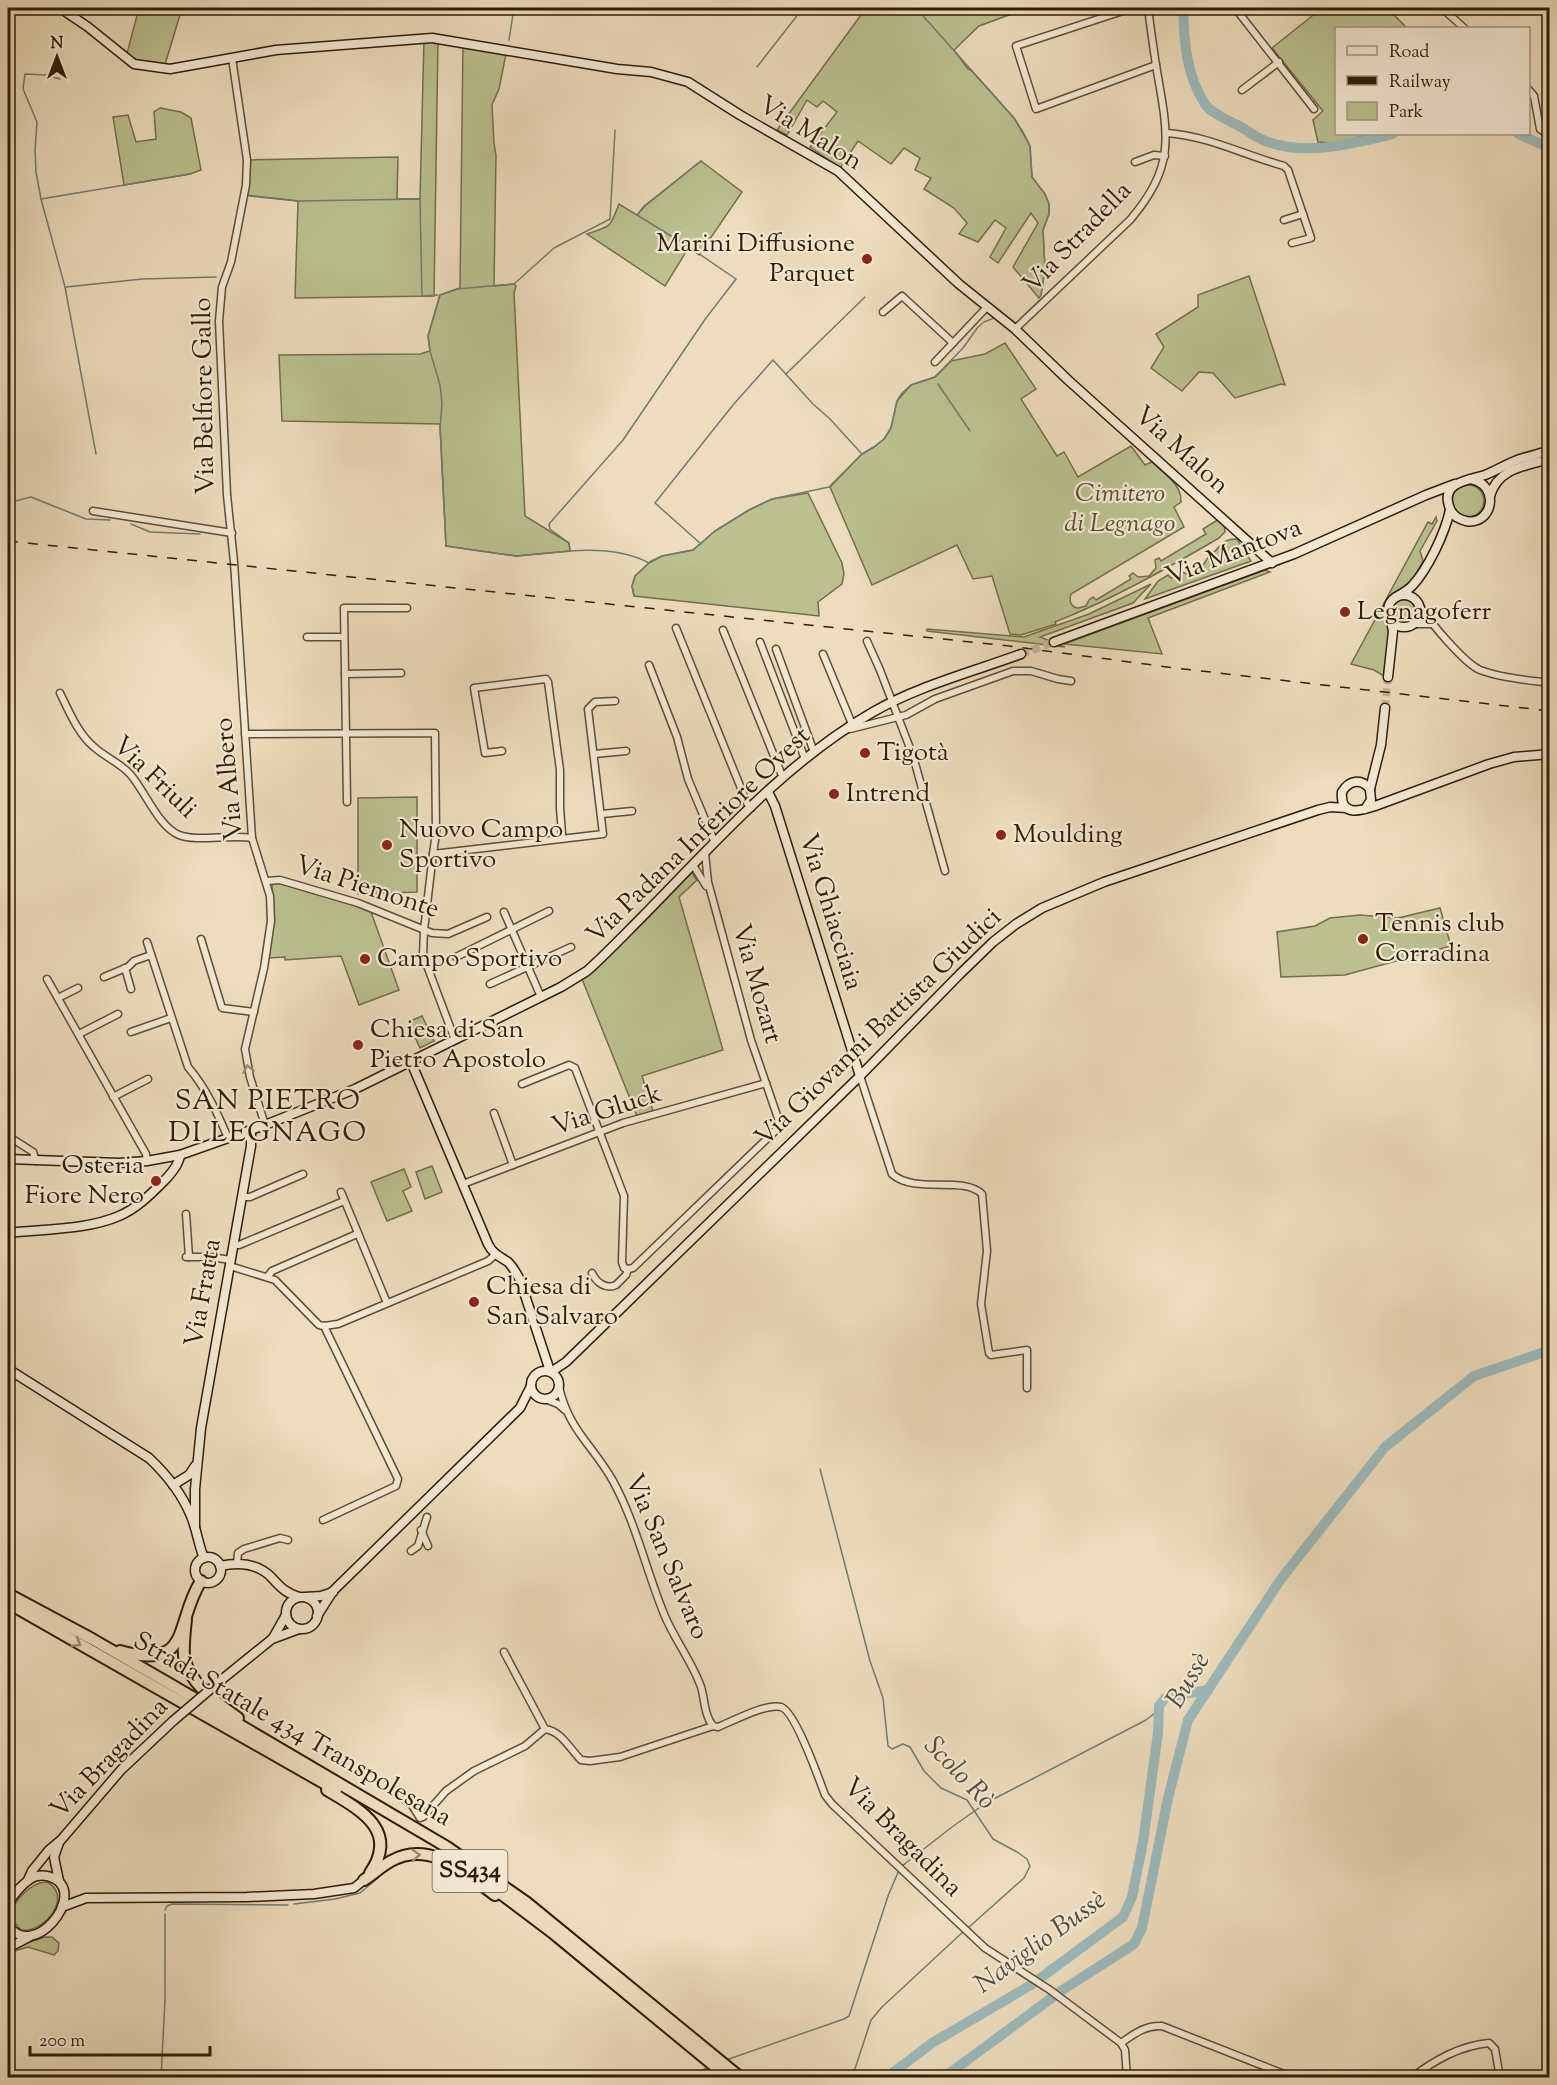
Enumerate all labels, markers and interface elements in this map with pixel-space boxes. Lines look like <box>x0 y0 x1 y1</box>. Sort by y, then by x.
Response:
north arrow <box>27 27 87 87</box>
legend <box>1335 27 1530 135</box>
text: N <box>51 33 64 56</box>
text: Road <box>1389 40 1429 66</box>
text: Railway <box>1389 70 1451 96</box>
street label: Via Malon <box>751 87 869 181</box>
text: Park <box>1389 100 1424 126</box>
street label: Via Stradella <box>1015 174 1141 302</box>
place label: Marini Diffusione Parquet <box>656 226 855 293</box>
marker: Marini Diffusione Parquet <box>860 252 874 266</box>
street label: Via Belfiore Gallo <box>185 297 225 495</box>
street label: Via Malon <box>1125 398 1237 504</box>
park label: Cimitero di Legnago <box>1065 476 1175 543</box>
street label: Via Mantova <box>1160 510 1308 596</box>
place label: Legnagoferr <box>1357 594 1492 631</box>
marker: Legnagoferr <box>1338 605 1352 619</box>
street label: Via Albero <box>206 716 254 842</box>
street label: Via Padana Inferiore Ovest <box>579 719 820 953</box>
street label: Via Friuli <box>103 728 205 828</box>
place label: Tigotà <box>877 735 949 772</box>
marker: Tigotà <box>858 746 872 760</box>
place label: Intrend <box>846 776 930 813</box>
marker: Intrend <box>827 787 841 801</box>
place label: Nuovo Campo Sportivo <box>399 812 563 879</box>
place label: Moulding <box>1013 817 1123 854</box>
marker: Moulding <box>994 828 1008 842</box>
street label: Via Ghiacciaia <box>789 829 871 995</box>
marker: Nuovo Campo Sportivo <box>380 838 394 852</box>
street label: Via Piemonte <box>290 847 444 929</box>
street label: Via Giovanni Battista Giudici <box>747 900 1011 1156</box>
place label: Tennis club Corradina <box>1375 906 1505 973</box>
street label: Via Mozart <box>721 920 791 1048</box>
marker: Tennis club Corradina <box>1356 932 1370 946</box>
place label: Campo Sportivo <box>377 941 562 978</box>
marker: Campo Sportivo <box>358 952 372 966</box>
place label: Chiesa di San Pietro Apostolo <box>370 1012 546 1079</box>
marker: Chiesa di San Pietro Apostolo <box>351 1038 365 1052</box>
one-way arrow <box>242 1064 255 1074</box>
street label: Via Gluck <box>547 1076 667 1146</box>
district label: SAN PIETRO DI LEGNAGO <box>168 1082 368 1154</box>
place label: Osteria Fiore Nero <box>25 1148 144 1215</box>
marker: Osteria Fiore Nero <box>149 1174 163 1188</box>
street label: Via Fratta <box>176 1236 232 1350</box>
place label: Chiesa di San Salvaro <box>486 1269 618 1336</box>
marker: Chiesa di San Salvaro <box>467 1295 481 1309</box>
street label: Via San Salvaro <box>615 1469 717 1645</box>
street label: Strada Statale 434 Transpolesana <box>126 1623 458 1837</box>
one-way arrow <box>70 1636 81 1647</box>
water label: Bussè <box>1157 1646 1221 1716</box>
street label: Via Bragadina <box>43 1690 177 1828</box>
water label: Scolo Rò <box>914 1728 1004 1820</box>
street label: Via Bragadina <box>834 1770 970 1906</box>
one-way arrow <box>411 1849 420 1861</box>
road number: SS434 <box>432 1850 508 1892</box>
water label: Naviglio Bussè <box>967 1882 1115 2004</box>
scale bar <box>30 2019 210 2057</box>
text: 200 m <box>39 2029 85 2055</box>

